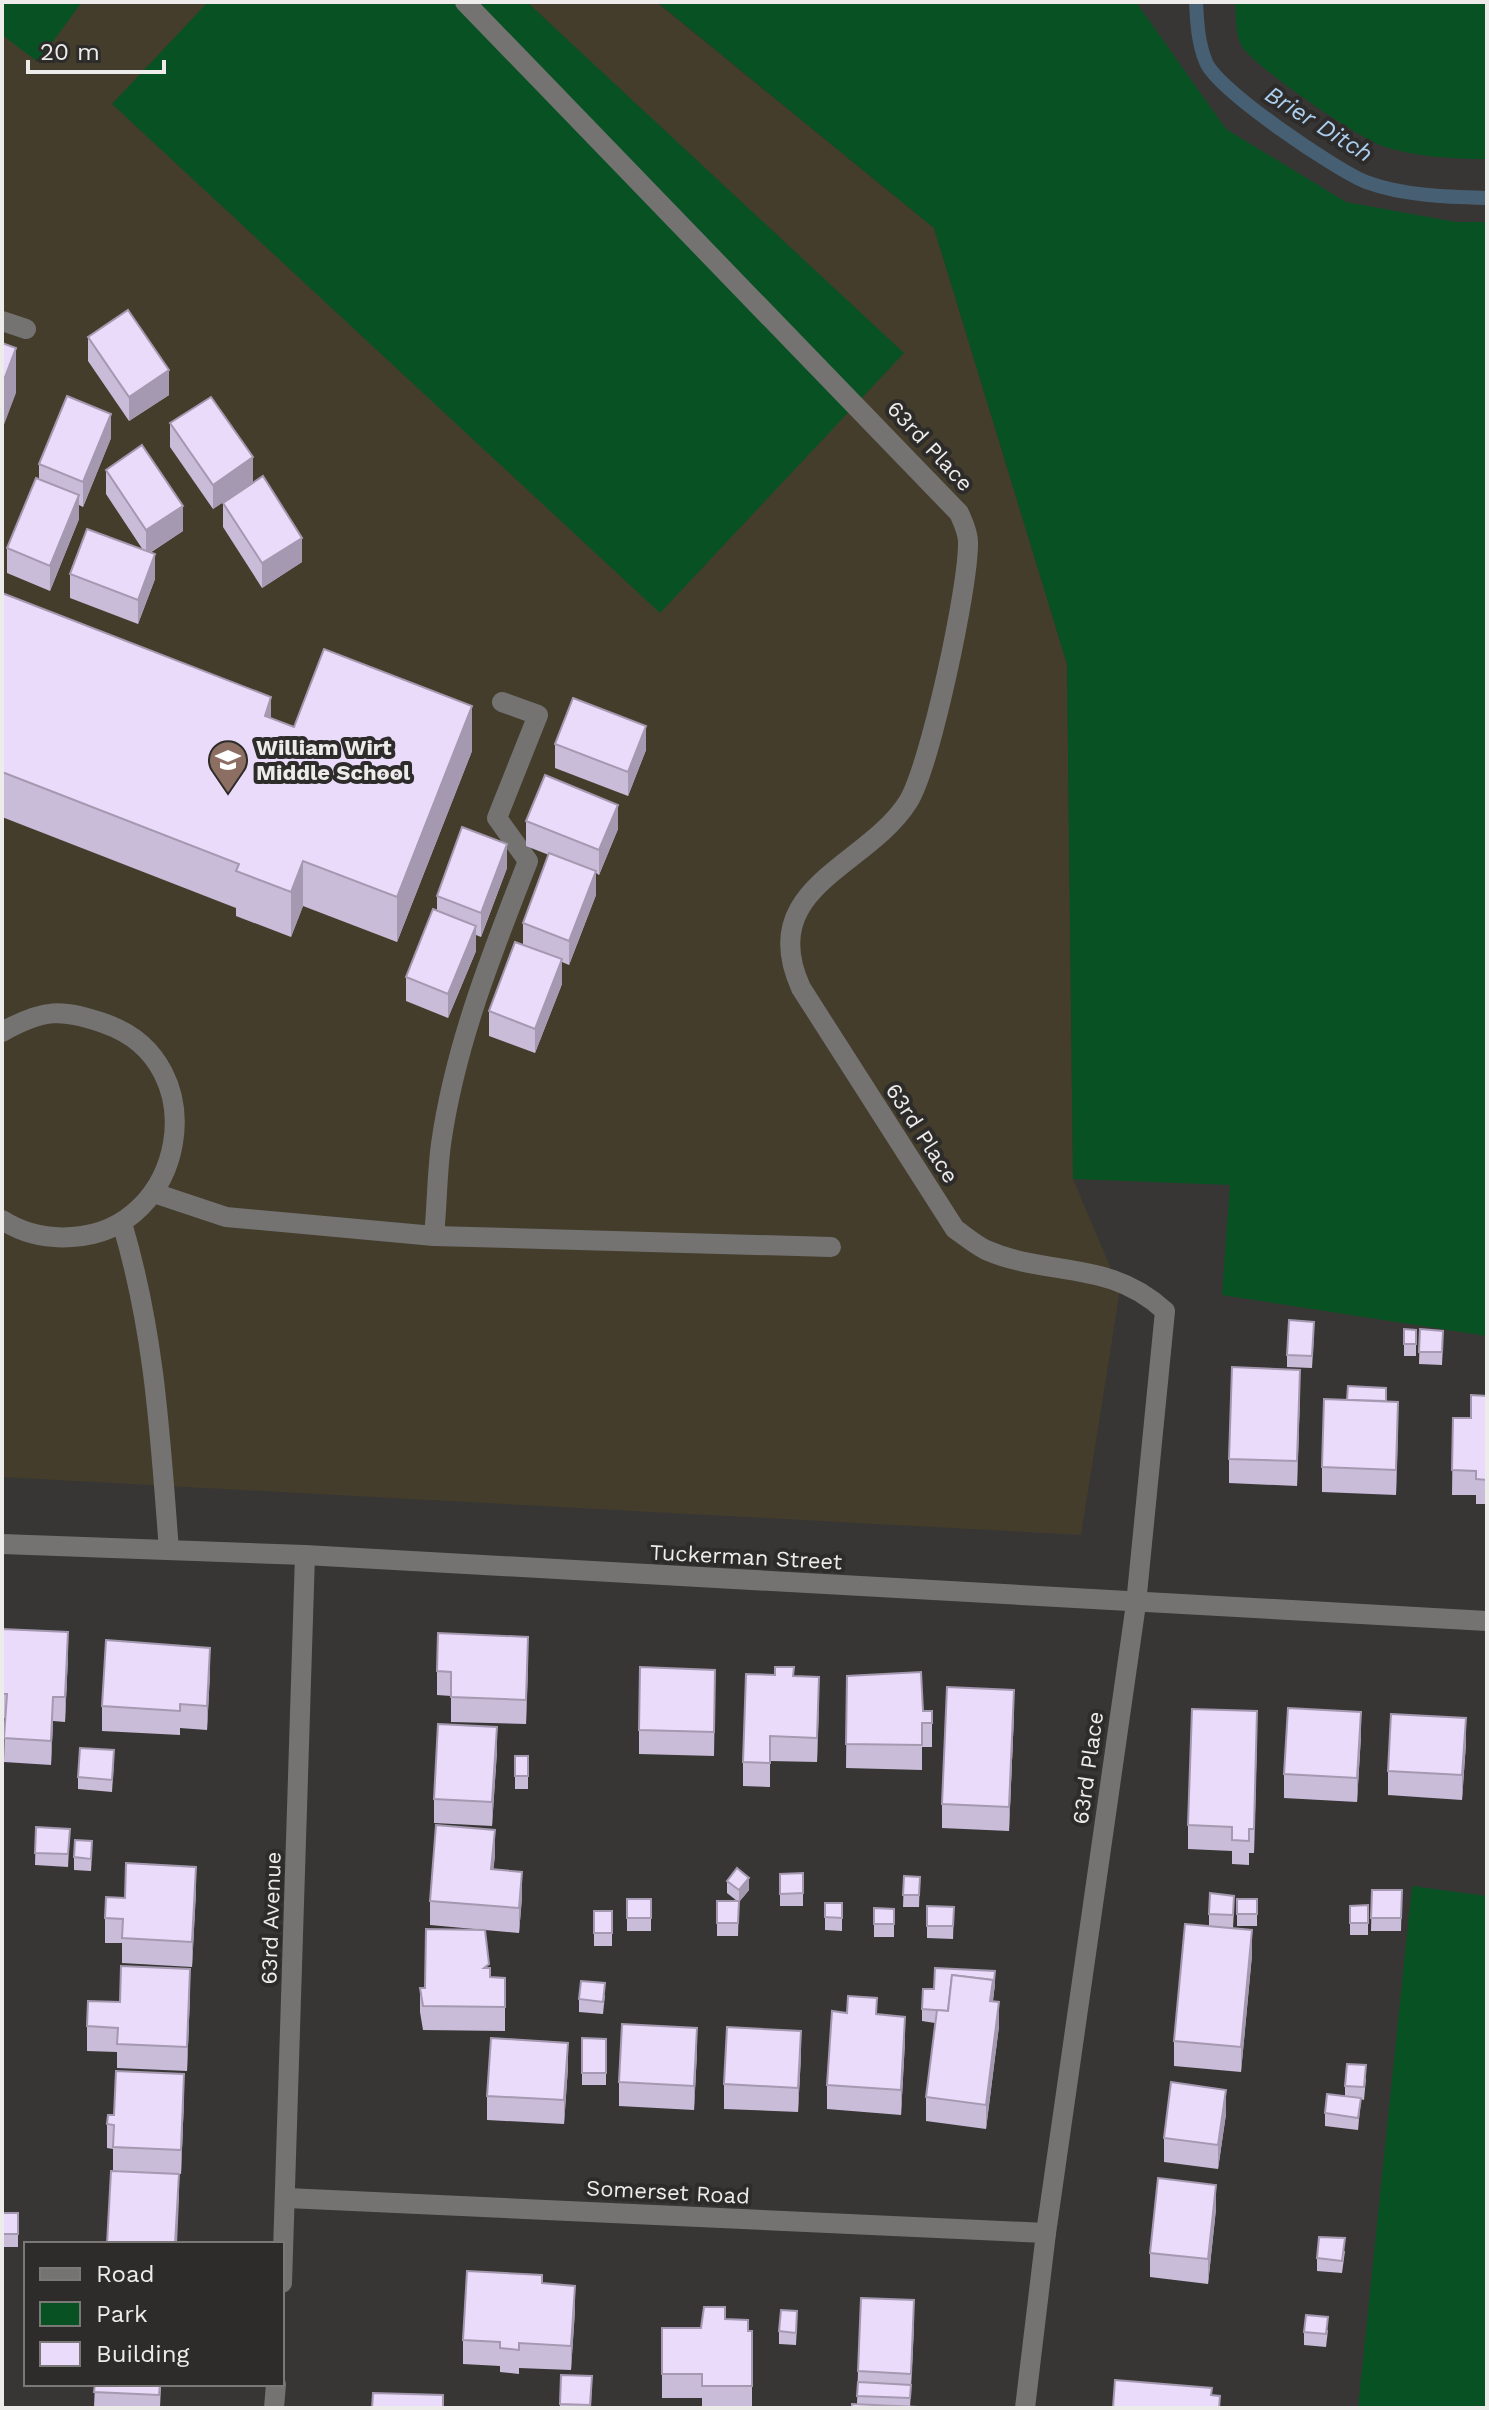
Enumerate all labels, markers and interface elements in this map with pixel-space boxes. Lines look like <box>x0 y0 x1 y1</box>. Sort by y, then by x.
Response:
scale bar <box>28 24 164 74</box>
text: 20 m <box>40 38 100 66</box>
water label: Brier Ditch <box>1260 80 1378 168</box>
street label: 63rd Place <box>882 396 978 496</box>
place label: William Wirt Middle School <box>256 735 411 785</box>
school or university icon: William Wirt Middle School <box>207 739 249 794</box>
street label: 63rd Place <box>881 1078 963 1188</box>
street label: Tuckerman Street <box>649 1539 843 1575</box>
street label: 63rd Place <box>1068 1710 1108 1826</box>
street label: 63rd Avenue <box>256 1851 286 1985</box>
street label: Somerset Road <box>586 2175 750 2209</box>
legend <box>24 2242 284 2386</box>
text: Road <box>96 2260 155 2288</box>
text: Park <box>96 2300 148 2328</box>
text: Building <box>96 2340 189 2368</box>

